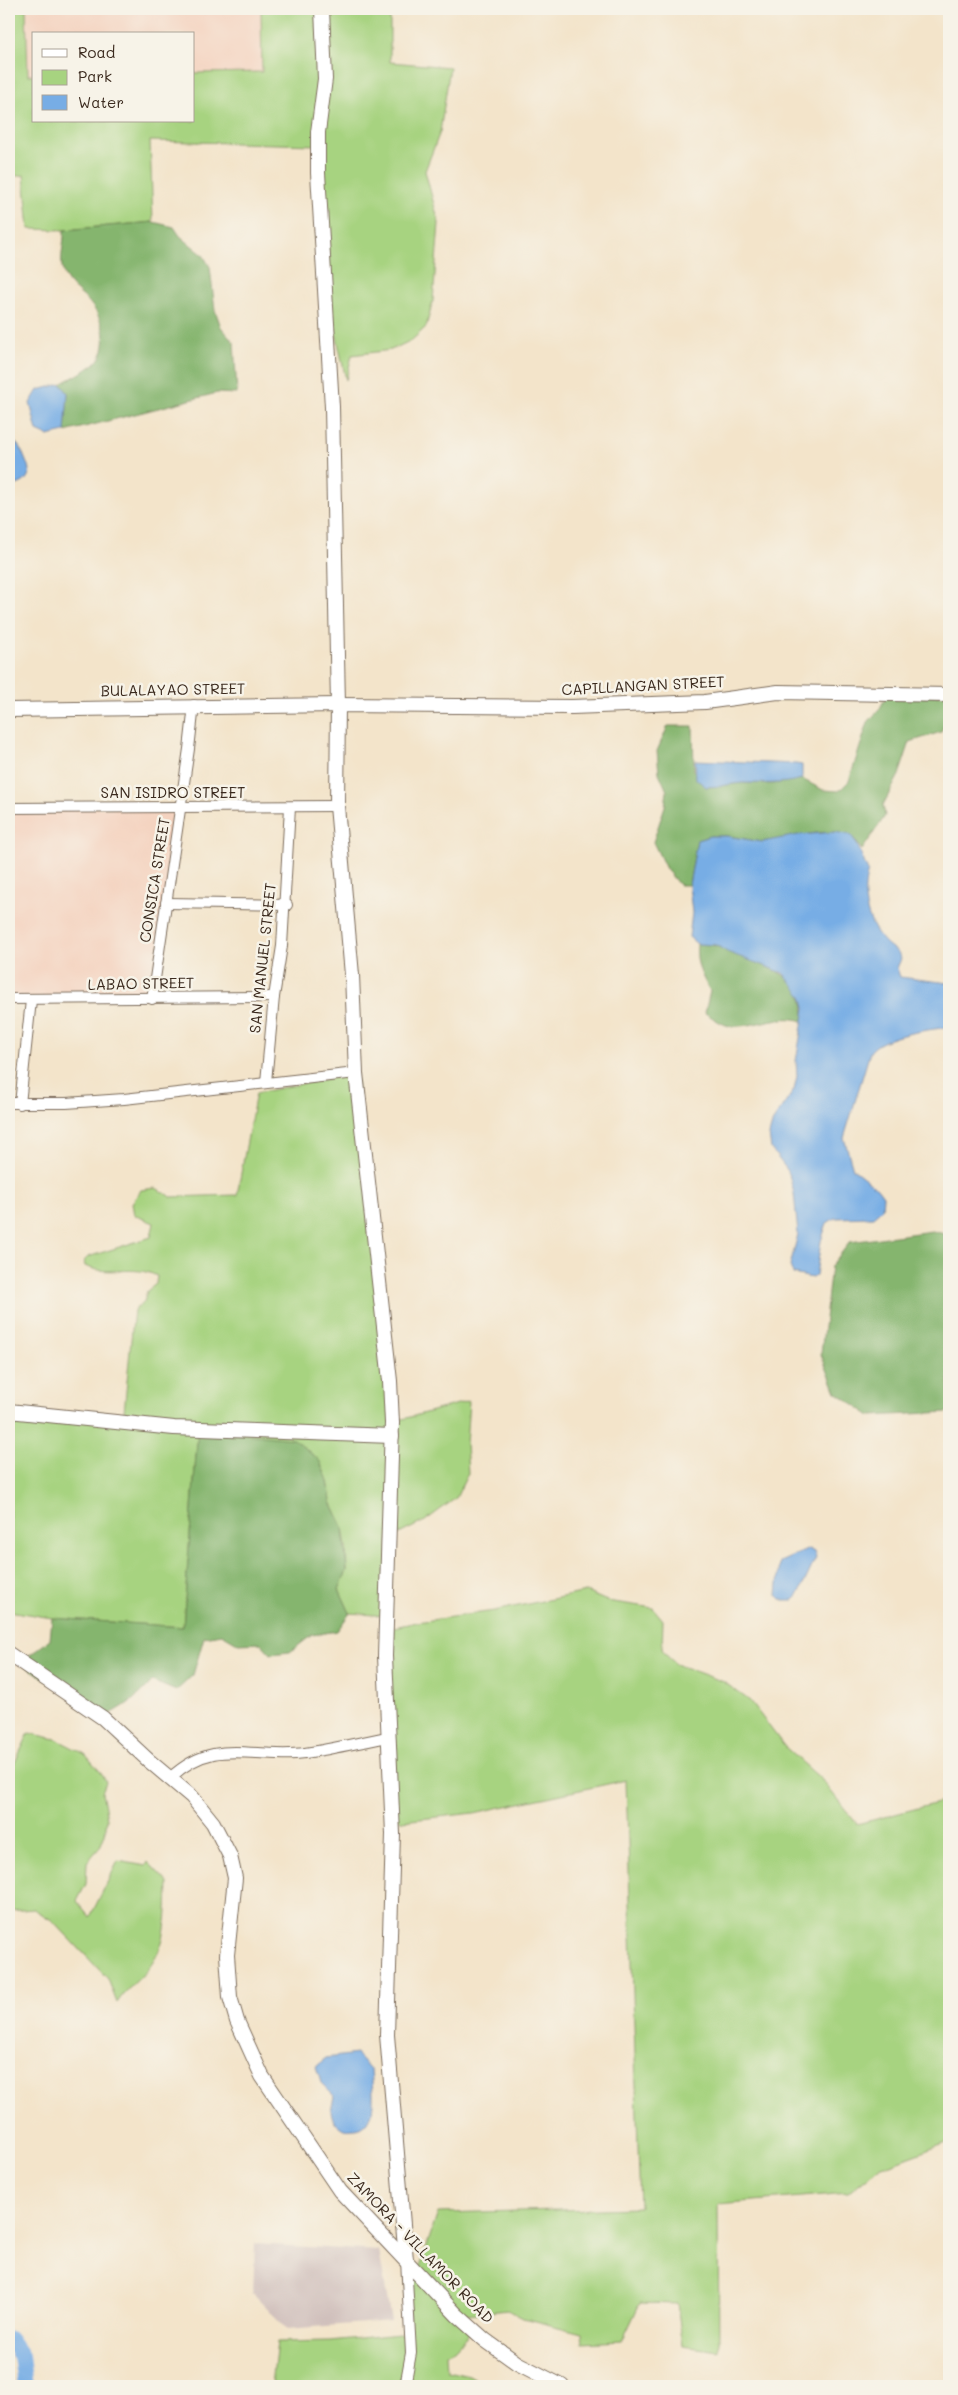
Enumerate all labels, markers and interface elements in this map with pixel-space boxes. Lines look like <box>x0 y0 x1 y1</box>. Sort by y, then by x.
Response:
legend <box>32 32 195 122</box>
text: Road <box>78 42 115 62</box>
text: Park <box>78 66 112 86</box>
text: Water <box>78 92 124 112</box>
street label: CAPILLANGAN STREET <box>561 671 725 699</box>
street label: BULALAYAO STREET <box>100 678 246 700</box>
street label: SAN ISIDRO STREET <box>101 782 245 802</box>
street label: CONSICA STREET <box>134 816 174 944</box>
street label: SAN MANUEL STREET <box>244 882 280 1034</box>
street label: LABAO STREET <box>88 972 194 994</box>
street label: ZAMORA - VILLAMOR ROAD <box>343 2167 498 2327</box>

